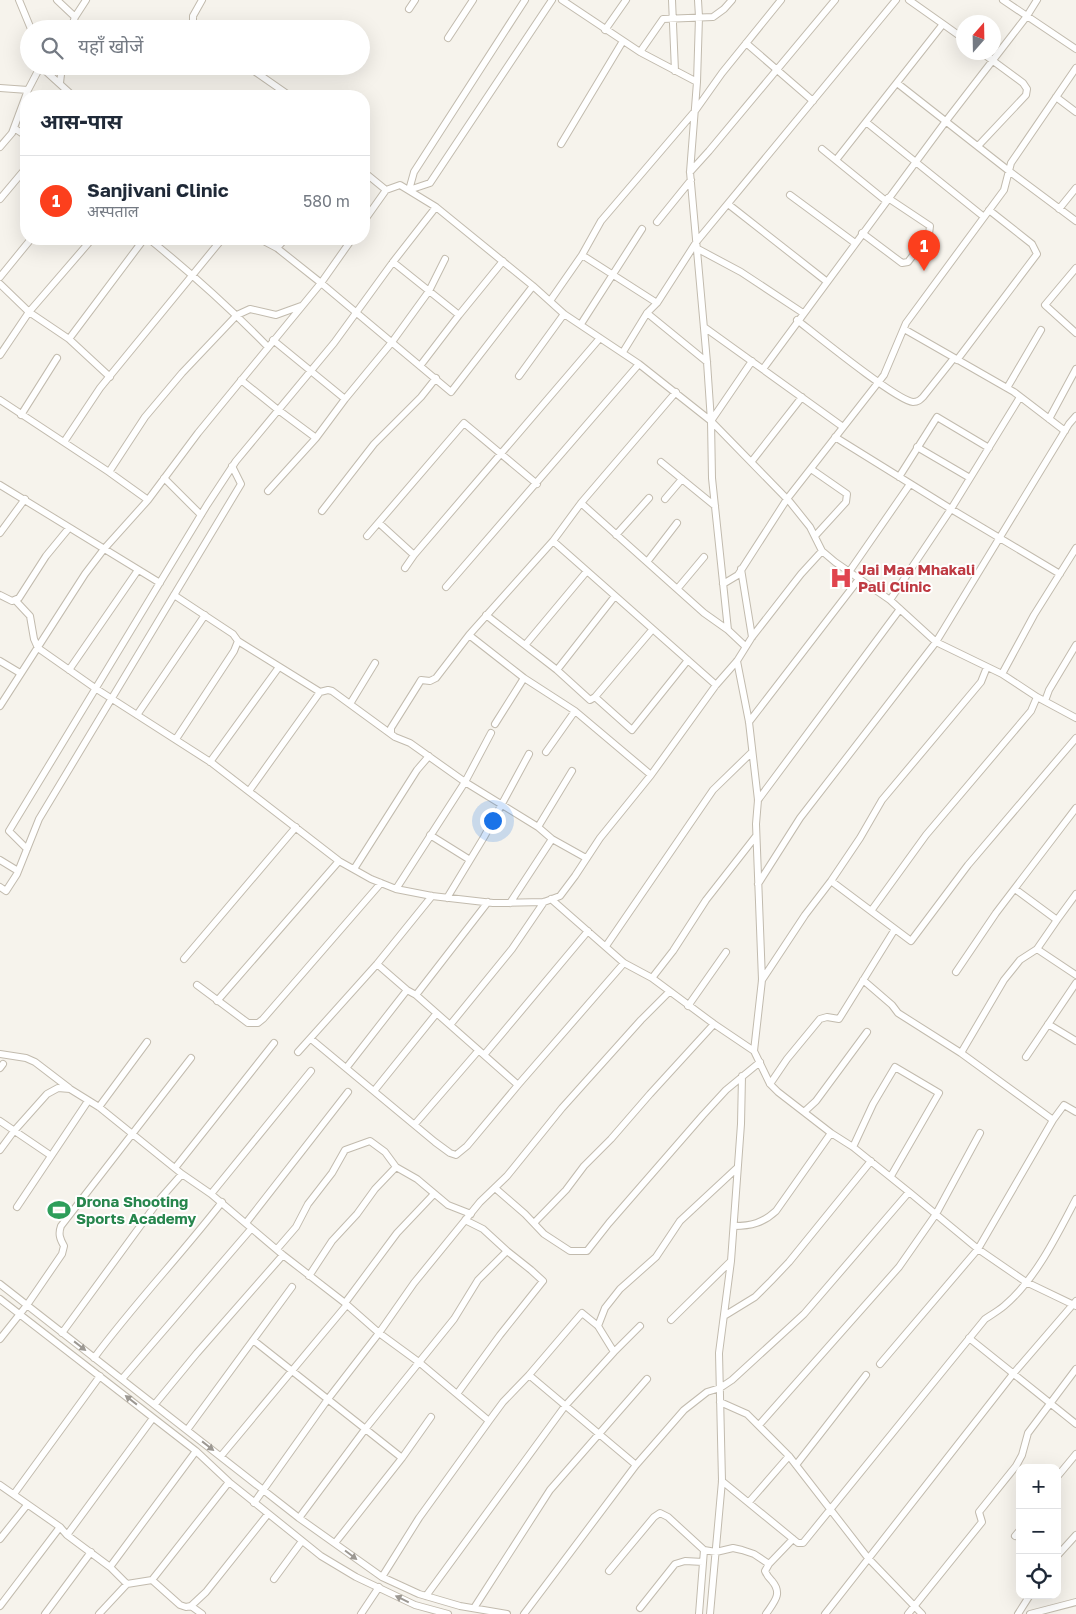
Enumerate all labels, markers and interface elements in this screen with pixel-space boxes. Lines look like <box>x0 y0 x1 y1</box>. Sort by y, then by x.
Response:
north arrow <box>956 15 1001 60</box>
search box <box>20 20 370 75</box>
icon: search <box>38 34 66 62</box>
text: यहाँ खोजें <box>78 34 143 57</box>
text: आस-पास <box>40 108 122 134</box>
text: Sanjivani Clinic <box>87 178 229 201</box>
text: 1 <box>52 191 60 211</box>
text: 580 m <box>303 191 350 211</box>
text: अस्पताल <box>87 201 139 221</box>
pin: 1 <box>908 230 940 271</box>
place label: Jai Maa Mhakali Pali Clinic <box>858 560 975 595</box>
hospital icon: Jai Maa Mhakali Pali Clinic <box>828 565 854 591</box>
your location <box>480 808 506 834</box>
place label: Drona Shooting Sports Academy <box>76 1192 196 1227</box>
sports icon: Drona Shooting Sports Academy <box>46 1197 72 1223</box>
one-way arrow <box>73 1341 86 1352</box>
one-way arrow <box>124 1395 137 1406</box>
one-way arrow <box>201 1440 214 1451</box>
map controls <box>1016 1464 1061 1599</box>
button: + <box>1016 1464 1061 1509</box>
button: − <box>1016 1509 1061 1554</box>
one-way arrow <box>344 1550 357 1561</box>
button: locate <box>1016 1554 1061 1599</box>
one-way arrow <box>394 1594 409 1603</box>

